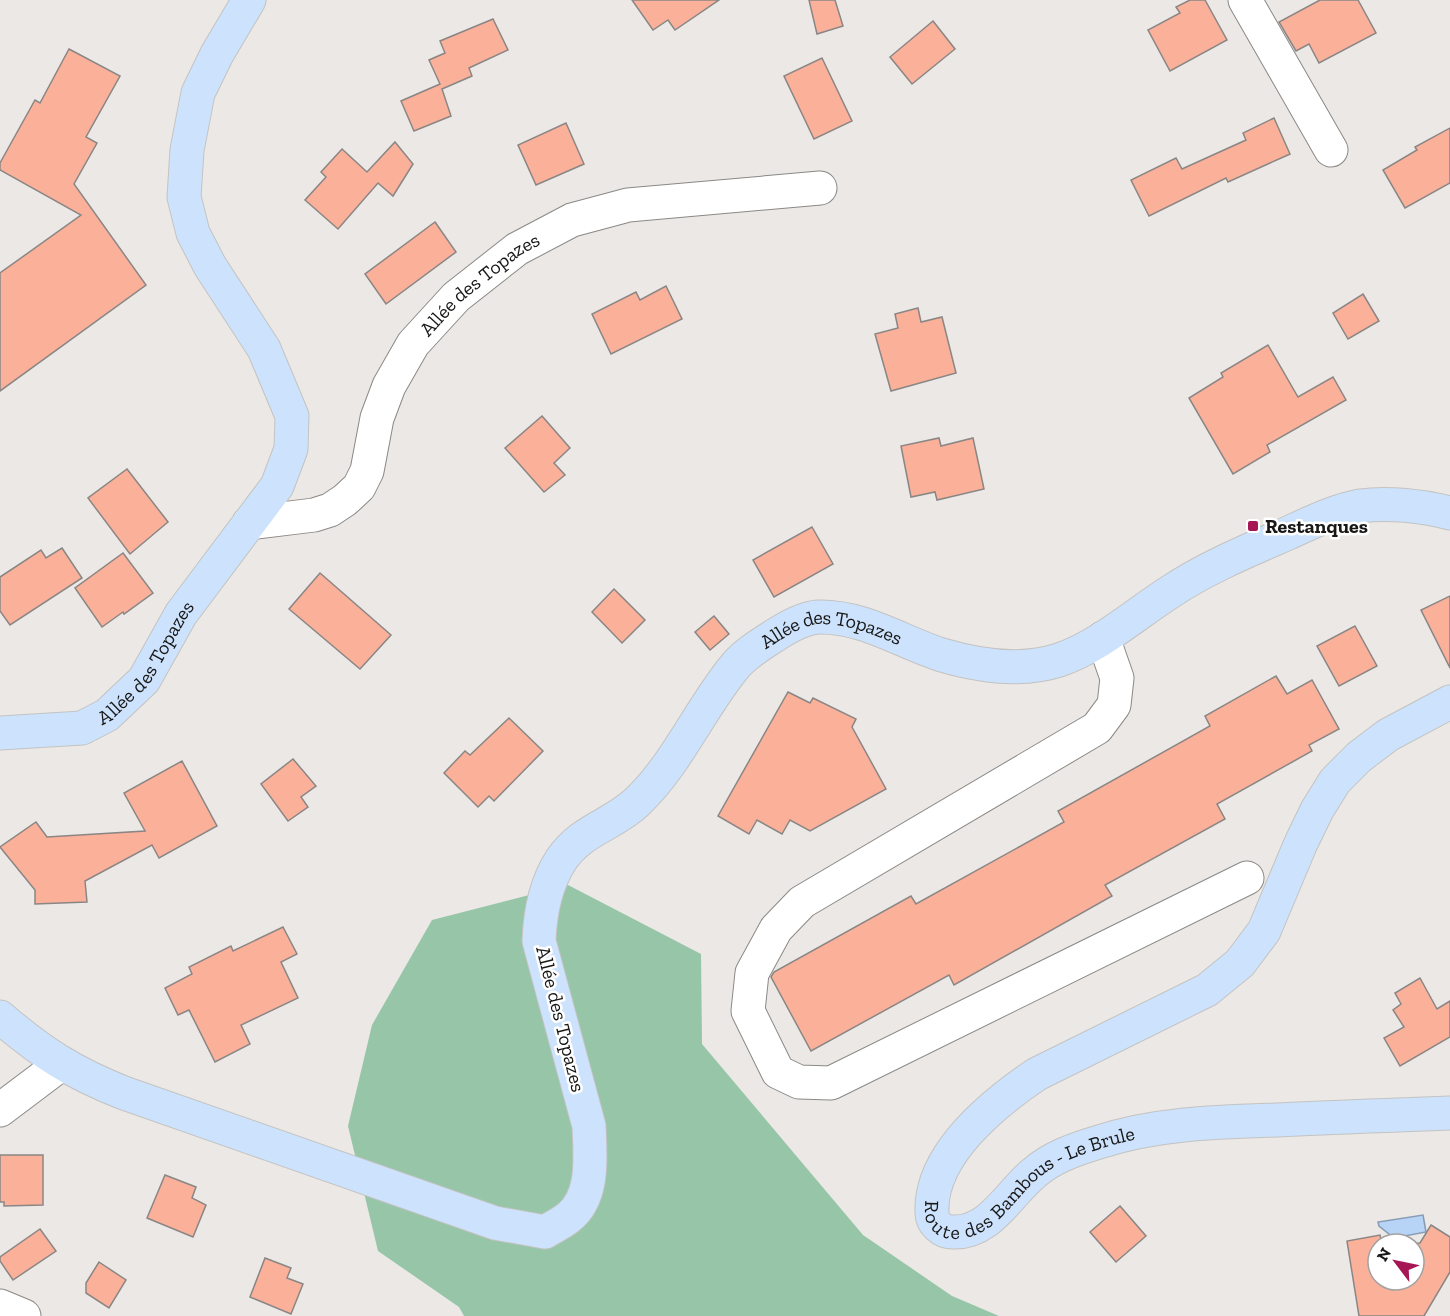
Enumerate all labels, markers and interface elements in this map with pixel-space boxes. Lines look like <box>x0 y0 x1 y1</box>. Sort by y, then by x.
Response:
street label: Allée des Topazes <box>414 227 544 341</box>
place label: Restanques <box>1265 514 1368 538</box>
marker: Restanques <box>1246 519 1260 533</box>
street label: Allée des Topazes <box>93 596 199 730</box>
street label: Allée des Topazes <box>755 605 906 654</box>
street label: Allée des Topazes <box>531 943 591 1095</box>
street label: Route des Bambous - Le Brule <box>920 1121 1137 1244</box>
north arrow <box>1366 1232 1426 1292</box>
text: N <box>1372 1244 1395 1265</box>

